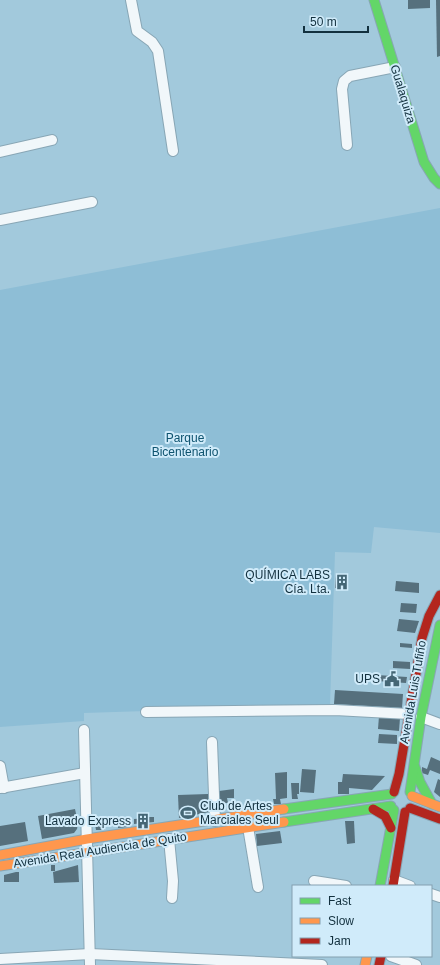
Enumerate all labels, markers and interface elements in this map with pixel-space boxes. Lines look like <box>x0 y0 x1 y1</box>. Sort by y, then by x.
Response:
scale bar <box>304 8 368 34</box>
text: 50 m <box>310 15 337 29</box>
street label: Gualaquiza <box>387 63 419 125</box>
park label: Parque Bicentenario <box>152 431 219 459</box>
place label: QUÍMICA LABS Cía. Lta. <box>245 567 330 596</box>
building icon: QUÍMICA LABS Cía. Lta. <box>333 573 351 591</box>
street label: Avenida Luis Tufiño <box>397 639 429 745</box>
public building icon: UPS <box>383 670 401 688</box>
place label: UPS <box>355 672 380 686</box>
place label: Club de Artes Marciales Seul <box>200 799 279 827</box>
sports icon: Club de Artes Marciales Seul <box>179 804 197 822</box>
building icon: Lavado Express <box>134 812 152 830</box>
place label: Lavado Express <box>45 814 131 828</box>
street label: Avenida Real Audiencia de Quito <box>12 829 188 871</box>
legend <box>292 885 432 957</box>
text: Fast <box>328 894 352 908</box>
text: Slow <box>328 914 354 928</box>
text: Jam <box>328 934 351 948</box>

